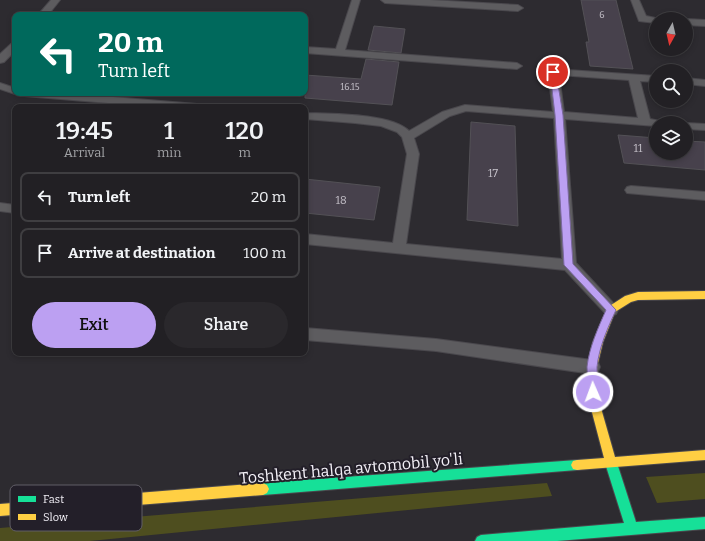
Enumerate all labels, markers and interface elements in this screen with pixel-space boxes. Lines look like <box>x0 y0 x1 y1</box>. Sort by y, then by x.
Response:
house number: 6 <box>599 10 605 20</box>
north arrow <box>649 12 693 56</box>
map controls <box>649 12 693 160</box>
text: 20 m <box>98 26 163 59</box>
icon: left <box>32 28 84 80</box>
pin <box>536 55 570 89</box>
text: Turn left <box>98 60 170 82</box>
icon: arrive <box>542 61 564 83</box>
button: search <box>649 64 693 108</box>
house number: 16.15 <box>340 82 360 92</box>
button: layers <box>649 116 693 160</box>
text: 19:45 <box>56 117 113 145</box>
text: 1 <box>164 117 174 145</box>
text: 120 <box>225 117 264 145</box>
house number: 11 <box>634 142 643 155</box>
text: Arrival <box>64 145 105 160</box>
text: min <box>157 145 181 160</box>
text: m <box>239 145 251 160</box>
house number: 17 <box>488 167 498 180</box>
icon: left <box>34 186 56 208</box>
text: Turn left <box>68 188 130 206</box>
text: 20 m <box>251 188 286 206</box>
house number: 18 <box>335 194 347 207</box>
icon: arrive <box>34 242 56 264</box>
text: Arrive at destination <box>68 244 215 262</box>
text: 100 m <box>243 244 286 262</box>
button: Exit <box>32 302 156 348</box>
button: Share <box>164 302 288 348</box>
position arrow <box>572 371 614 413</box>
street label: Toshkent halqa avtomobil yo'li <box>238 449 464 488</box>
legend <box>10 485 142 531</box>
text: Fast <box>43 493 64 506</box>
text: Slow <box>43 511 68 524</box>

